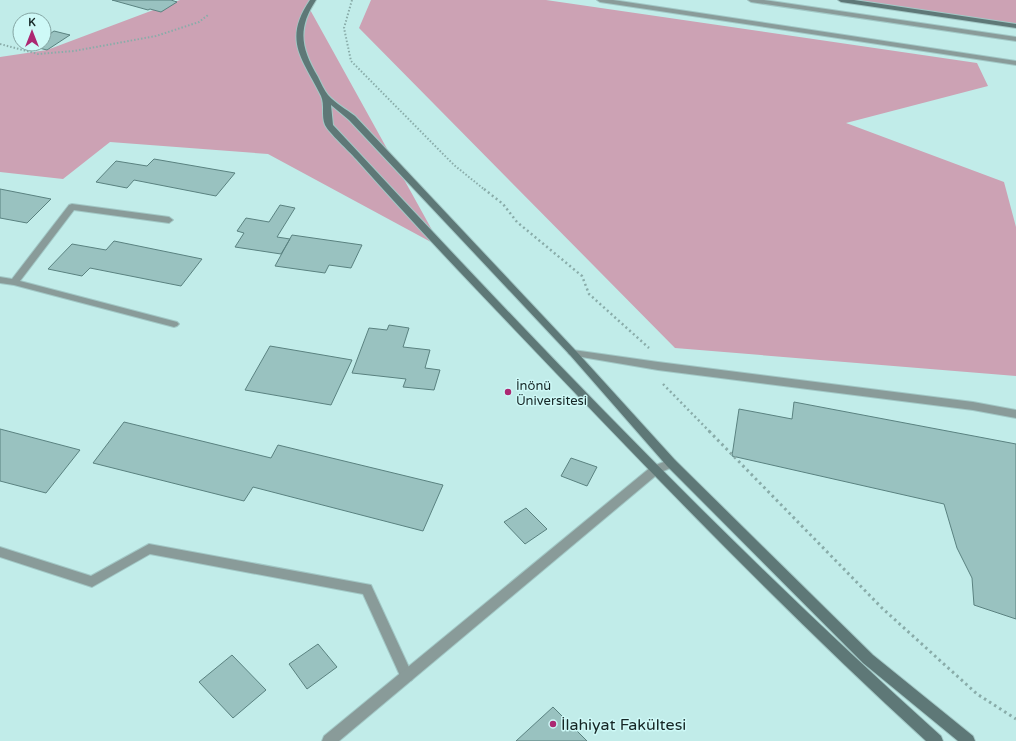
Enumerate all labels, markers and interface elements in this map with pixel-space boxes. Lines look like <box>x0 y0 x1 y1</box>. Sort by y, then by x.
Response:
north arrow <box>12 12 52 52</box>
text: K <box>28 16 36 29</box>
place label: İnönü Üniversitesi <box>516 378 587 409</box>
marker: İnönü Üniversitesi <box>503 387 513 397</box>
place label: İlahiyat Fakültesi <box>561 715 686 735</box>
marker: İlahiyat Fakültesi <box>548 719 558 729</box>

